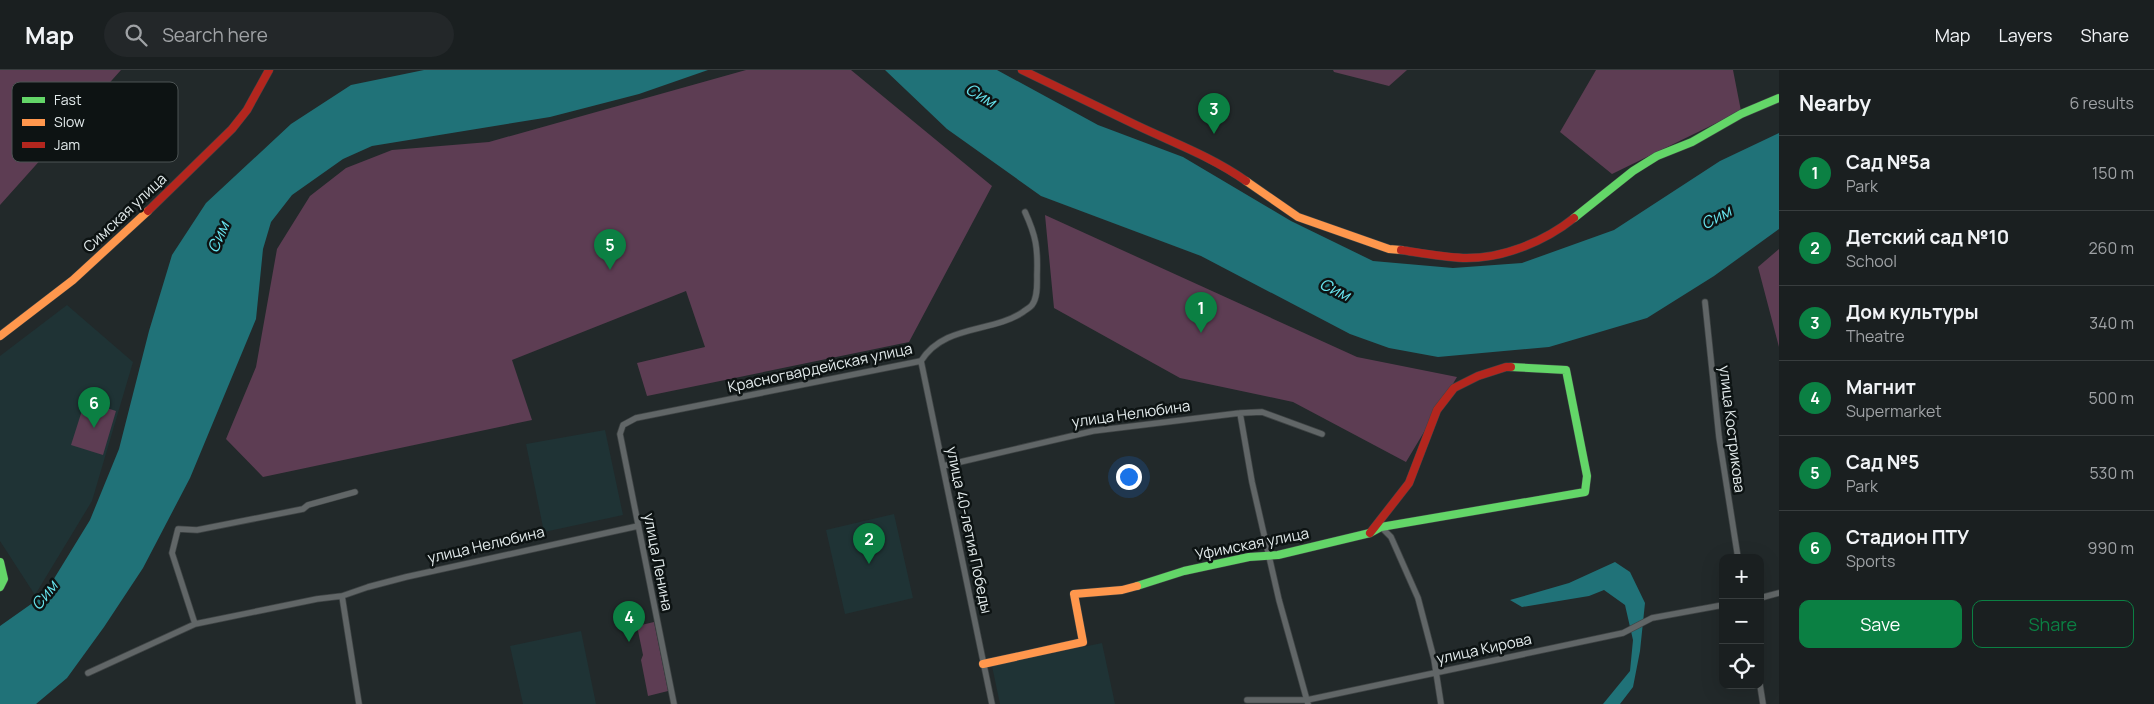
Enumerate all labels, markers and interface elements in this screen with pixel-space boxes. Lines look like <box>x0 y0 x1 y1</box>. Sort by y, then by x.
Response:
search box <box>104 12 454 57</box>
text: Map <box>25 18 74 51</box>
icon: search <box>122 21 150 49</box>
text: Search here <box>162 22 268 48</box>
text: Map <box>1935 23 1970 47</box>
text: Layers <box>1998 23 2052 47</box>
text: Share <box>2080 23 2129 47</box>
water label: Сим <box>962 78 1002 113</box>
legend <box>12 82 178 162</box>
text: Nearby <box>1799 89 1871 117</box>
text: Fast <box>54 90 82 109</box>
text: 6 results <box>2069 92 2134 114</box>
pin: 3 <box>1198 93 1230 134</box>
text: Slow <box>54 112 85 131</box>
text: Jam <box>54 135 80 154</box>
text: Сад №5а <box>1846 149 1930 175</box>
text: 1 <box>1811 162 1819 184</box>
text: 150 m <box>2092 162 2134 184</box>
street label: Симская улица <box>78 168 171 257</box>
text: Park <box>1846 175 1878 197</box>
water label: Сим <box>1697 199 1737 234</box>
water label: Сим <box>202 216 235 256</box>
text: Детский сад №10 <box>1846 224 2009 250</box>
pin: 5 <box>594 229 626 270</box>
text: 2 <box>1810 237 1820 259</box>
text: 260 m <box>2088 237 2134 259</box>
text: School <box>1846 250 1897 272</box>
water label: Сим <box>1316 272 1356 306</box>
pin: 1 <box>1185 292 1217 333</box>
text: Дом культуры <box>1846 299 1979 325</box>
text: 3 <box>1810 312 1820 334</box>
text: 340 m <box>2089 312 2134 334</box>
text: Theatre <box>1846 325 1905 347</box>
street label: Красногвардейская улица <box>726 338 914 397</box>
street label: улица Кострикова <box>1714 364 1751 494</box>
text: Магнит <box>1846 374 1916 400</box>
pin: 6 <box>78 387 110 428</box>
text: 4 <box>1810 387 1820 409</box>
text: 500 m <box>2088 387 2134 409</box>
street label: улица Нелюбина <box>1070 395 1192 432</box>
text: Supermarket <box>1846 400 1942 422</box>
street label: улица 40-летия Победы <box>942 444 997 615</box>
text: Сад №5 <box>1846 449 1919 475</box>
text: 5 <box>1810 462 1820 484</box>
text: 530 m <box>2089 462 2134 484</box>
your location <box>1116 464 1142 490</box>
text: Park <box>1846 475 1878 497</box>
street label: улица Ленина <box>639 511 678 613</box>
street label: улица Нелюбина <box>425 521 546 568</box>
street label: Уфимская улица <box>1193 522 1311 565</box>
pin: 2 <box>853 523 885 564</box>
text: Стадион ПТУ <box>1846 524 1969 550</box>
text: 6 <box>1810 537 1820 559</box>
text: 990 m <box>2088 537 2134 559</box>
text: Sports <box>1846 550 1895 572</box>
map controls <box>1719 554 1764 689</box>
button: + <box>1719 554 1764 599</box>
water label: Сим <box>26 574 64 614</box>
button: − <box>1719 599 1764 644</box>
button: Save <box>1799 600 1962 648</box>
button: Share <box>1972 600 2134 648</box>
pin: 4 <box>613 601 645 642</box>
street label: улица Кирова <box>1434 628 1533 669</box>
button: locate <box>1719 644 1764 689</box>

